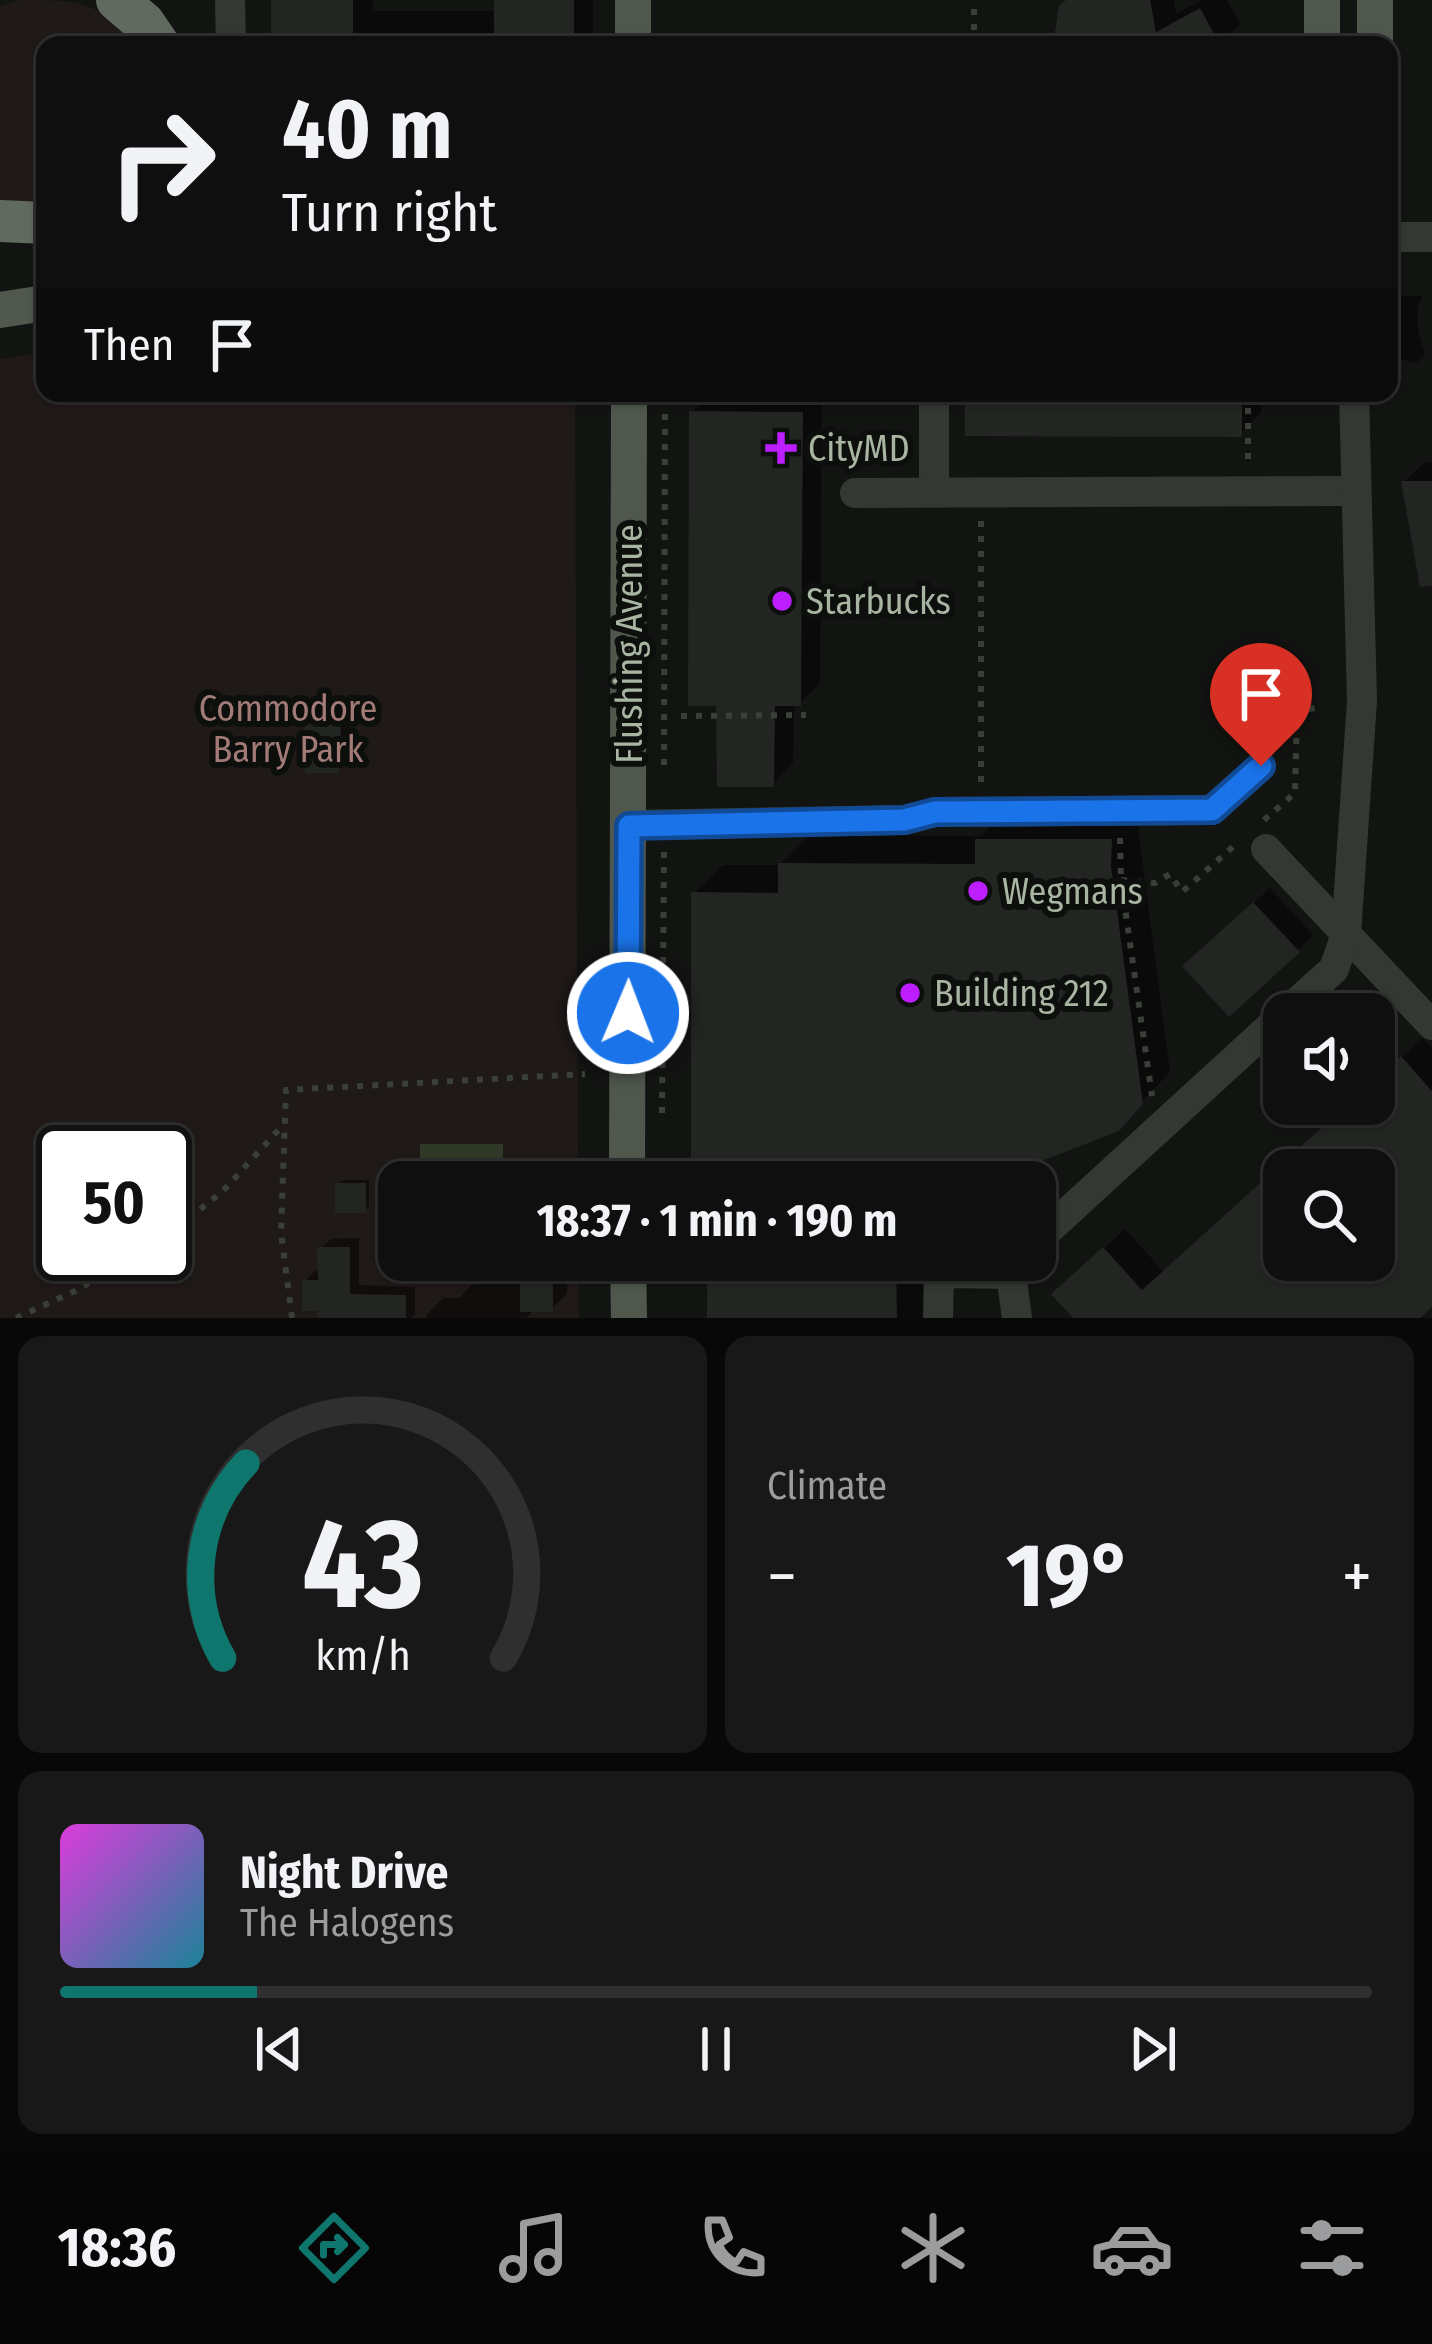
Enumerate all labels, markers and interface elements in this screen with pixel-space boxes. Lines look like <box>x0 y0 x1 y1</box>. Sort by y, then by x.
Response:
text: 40 m <box>282 79 453 180</box>
icon: right <box>84 84 240 240</box>
text: Turn right <box>282 181 497 245</box>
icon: arrive <box>199 312 265 378</box>
text: Then <box>84 318 175 372</box>
place label: CityMD <box>808 427 910 471</box>
marker: CityMD <box>765 432 797 464</box>
street label: Flushing Avenue <box>608 524 652 764</box>
place label: Starbucks <box>806 580 951 624</box>
marker: Starbucks <box>769 588 795 614</box>
pin <box>1210 643 1312 766</box>
icon: arrive <box>1228 661 1294 727</box>
park label: Commodore Barry Park <box>199 687 377 772</box>
place label: Wegmans <box>1002 870 1143 914</box>
marker: Wegmans <box>965 878 991 904</box>
position arrow <box>565 950 691 1076</box>
place label: Building 212 <box>934 972 1109 1016</box>
marker: Building 212 <box>897 980 923 1006</box>
map controls <box>1263 993 1395 1281</box>
button: sound <box>1263 993 1395 1125</box>
speed limit sign: 50 <box>36 1125 192 1281</box>
button: search <box>1263 1149 1395 1281</box>
text: 18:37 · 1 min · 190 m <box>537 1194 897 1248</box>
text: Climate <box>767 1463 887 1509</box>
text: 43 <box>302 1490 423 1640</box>
text: 19° <box>1006 1522 1133 1630</box>
text: − <box>767 1537 797 1616</box>
text: + <box>1342 1537 1372 1616</box>
text: km/h <box>315 1629 410 1680</box>
text: Night Drive <box>240 1846 448 1900</box>
text: The Halogens <box>240 1900 454 1946</box>
icon: previous <box>246 2016 312 2082</box>
icon: pause <box>683 2016 749 2082</box>
icon: next <box>1120 2016 1186 2082</box>
icon: directions <box>292 2206 376 2290</box>
icon: music <box>492 2206 576 2290</box>
icon: phone <box>691 2206 775 2290</box>
icon: climate <box>891 2206 975 2290</box>
icon: car <box>1090 2206 1174 2290</box>
icon: filters <box>1290 2206 1374 2290</box>
text: 18:36 <box>58 2216 176 2280</box>

